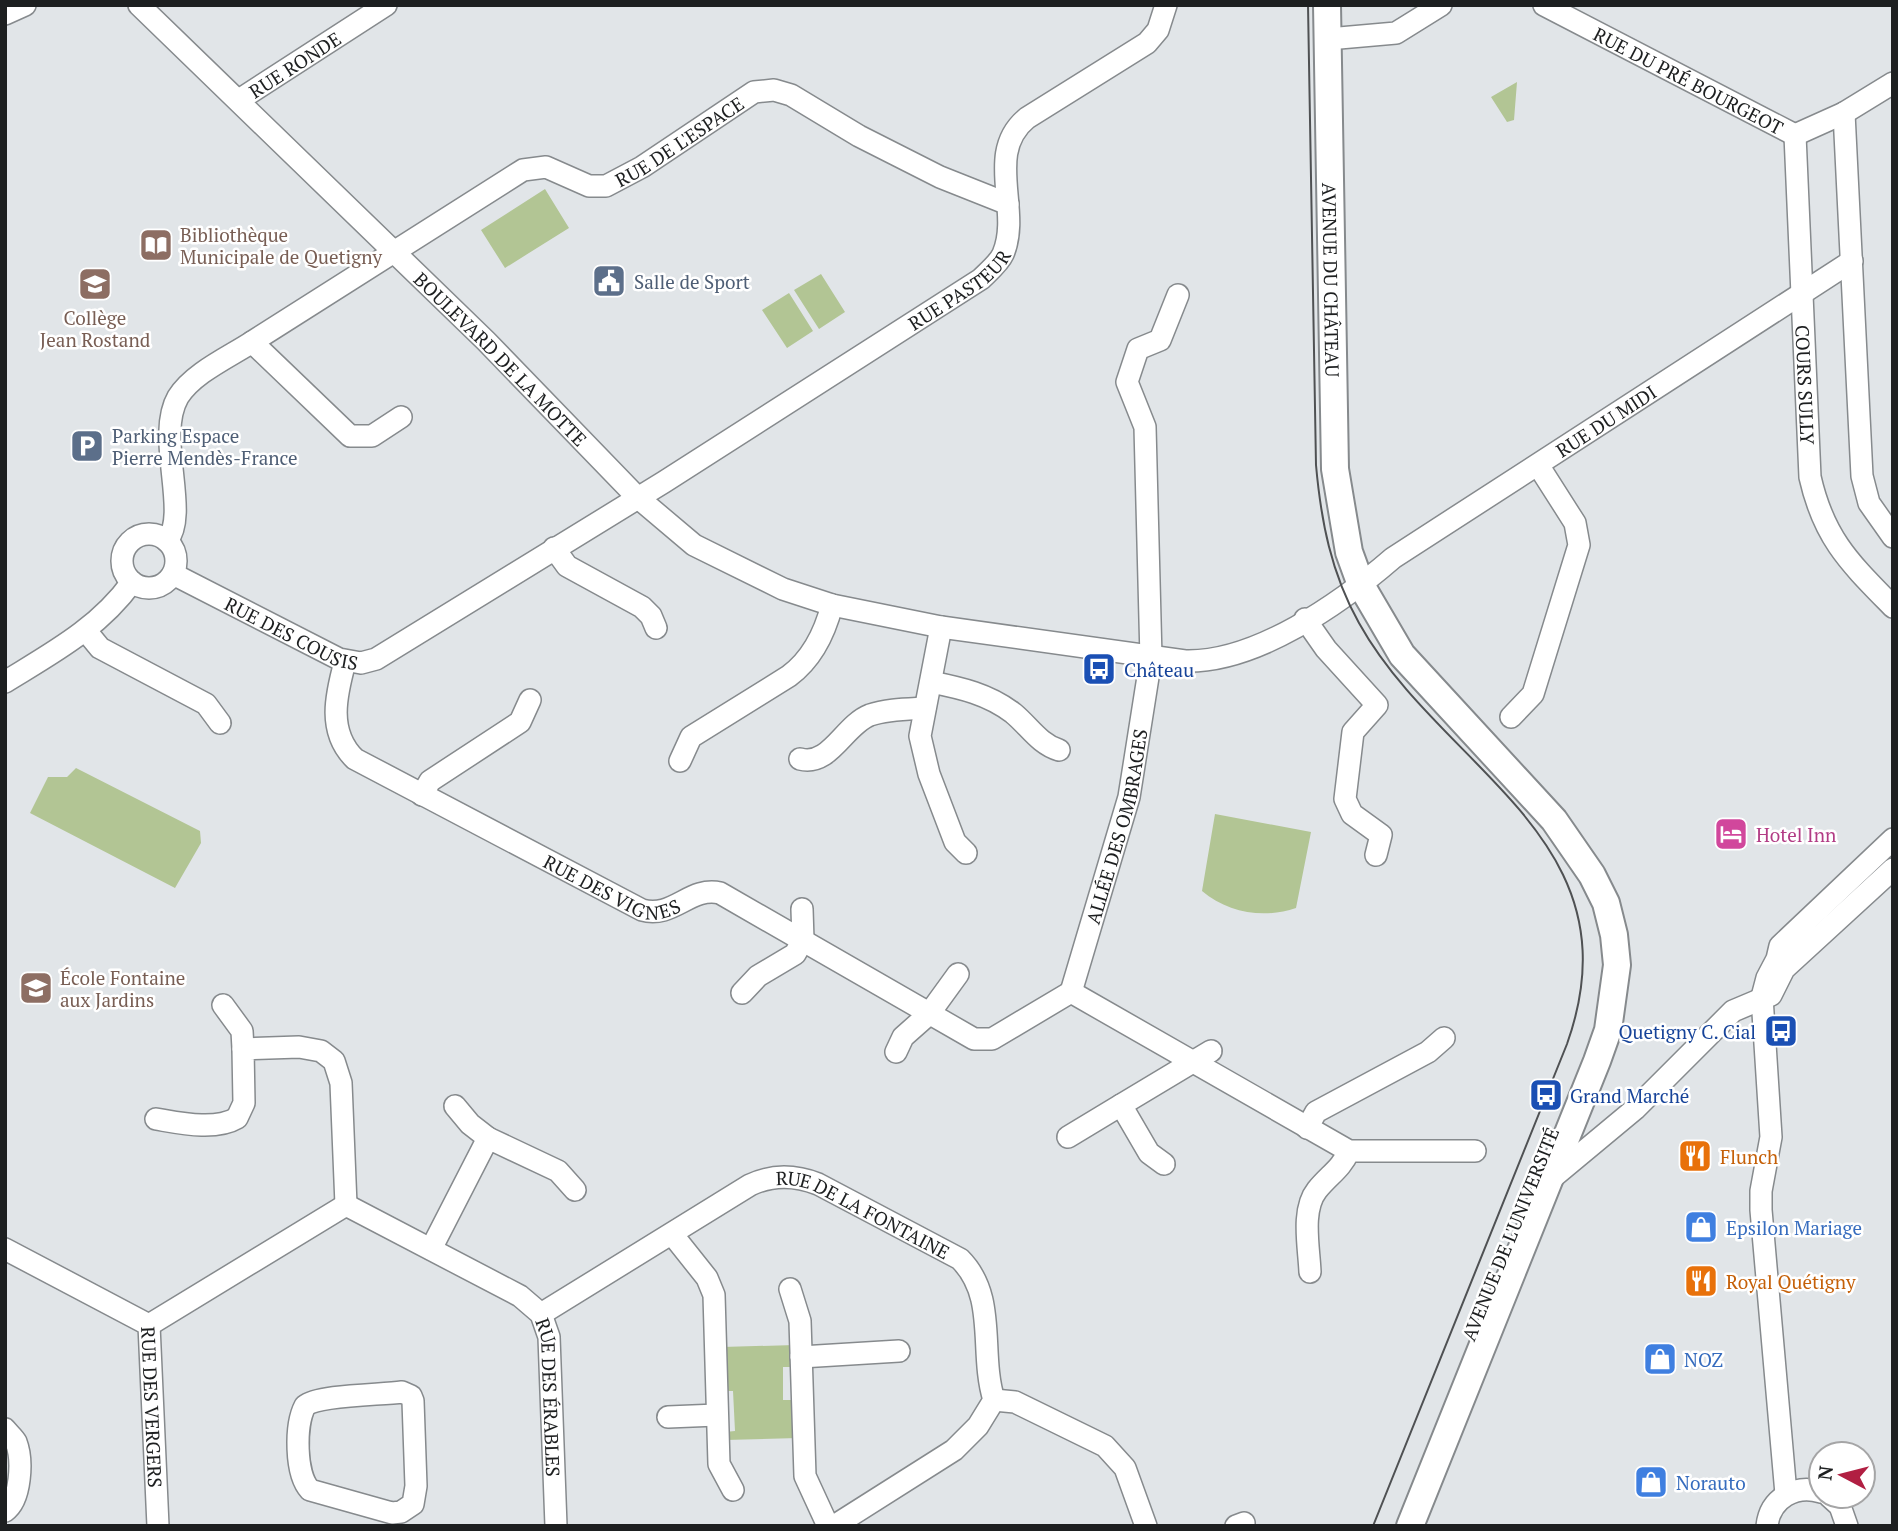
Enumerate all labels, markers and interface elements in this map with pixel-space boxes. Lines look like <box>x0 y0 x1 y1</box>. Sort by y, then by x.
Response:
street label: RUE DU PRÉ BOURGEOT <box>1590 21 1788 139</box>
street label: RUE RONDE <box>244 25 345 103</box>
street label: RUE DE L'ESPACE <box>610 90 748 192</box>
street label: AVENUE DU CHÂTEAU <box>1318 183 1346 378</box>
place label: Bibliothèque Municipale de Quetigny <box>180 222 382 269</box>
library icon: Bibliothèque Municipale de Quetigny <box>137 226 175 264</box>
street label: RUE PASTEUR <box>903 245 1016 335</box>
public building icon: Salle de Sport <box>590 262 628 300</box>
school or university icon: Collège Jean Rostand <box>76 265 114 303</box>
street label: BOULEVARD DE LA MOTTE <box>409 266 593 451</box>
place label: Salle de Sport <box>634 269 750 294</box>
place label: Collège Jean Rostand <box>40 305 151 352</box>
street label: COURS SULLY <box>1791 324 1821 446</box>
street label: RUE DU MIDI <box>1551 379 1661 462</box>
place label: Parking Espace Pierre Mendès-France <box>112 423 298 470</box>
parking icon: Parking Espace Pierre Mendès-France <box>68 427 106 465</box>
street label: RUE DES COUSIS <box>221 590 360 675</box>
bus stop icon: Château <box>1080 650 1118 688</box>
place label: Château <box>1124 657 1194 682</box>
street label: ALLÉE DES OMBRAGES <box>1079 727 1152 927</box>
hotel icon: Hotel Inn <box>1712 815 1750 853</box>
place label: Hotel Inn <box>1756 822 1836 847</box>
street label: RUE DES VIGNES <box>540 848 684 924</box>
place label: École Fontaine aux Jardins <box>60 965 185 1012</box>
school or university icon: École Fontaine aux Jardins <box>17 969 55 1007</box>
bus stop icon: Quetigny C. Cial <box>1762 1012 1800 1050</box>
place label: Quetigny C. Cial <box>1619 1019 1756 1044</box>
bus stop icon: Grand Marché <box>1527 1076 1565 1114</box>
place label: Grand Marché <box>1570 1083 1689 1108</box>
street label: AVENUE DE L'UNIVERSITÉ <box>1456 1124 1564 1344</box>
restaurant icon: Flunch <box>1676 1137 1714 1175</box>
place label: Flunch <box>1720 1144 1778 1169</box>
street label: RUE DE LA FONTAINE <box>776 1164 954 1264</box>
shop icon: Epsilon Mariage <box>1682 1208 1720 1246</box>
place label: Epsilon Mariage <box>1726 1215 1862 1240</box>
restaurant icon: Royal Quétigny <box>1682 1262 1720 1300</box>
place label: Royal Quétigny <box>1726 1269 1856 1294</box>
street label: RUE DES ÉRABLES <box>531 1314 567 1477</box>
street label: RUE DES VERGERS <box>137 1326 169 1488</box>
shop icon: NOZ <box>1641 1340 1679 1378</box>
place label: NOZ <box>1684 1347 1723 1372</box>
north arrow <box>1807 1440 1877 1510</box>
shop icon: Norauto <box>1632 1463 1670 1501</box>
text: N <box>1811 1464 1838 1482</box>
place label: Norauto <box>1676 1470 1746 1495</box>

